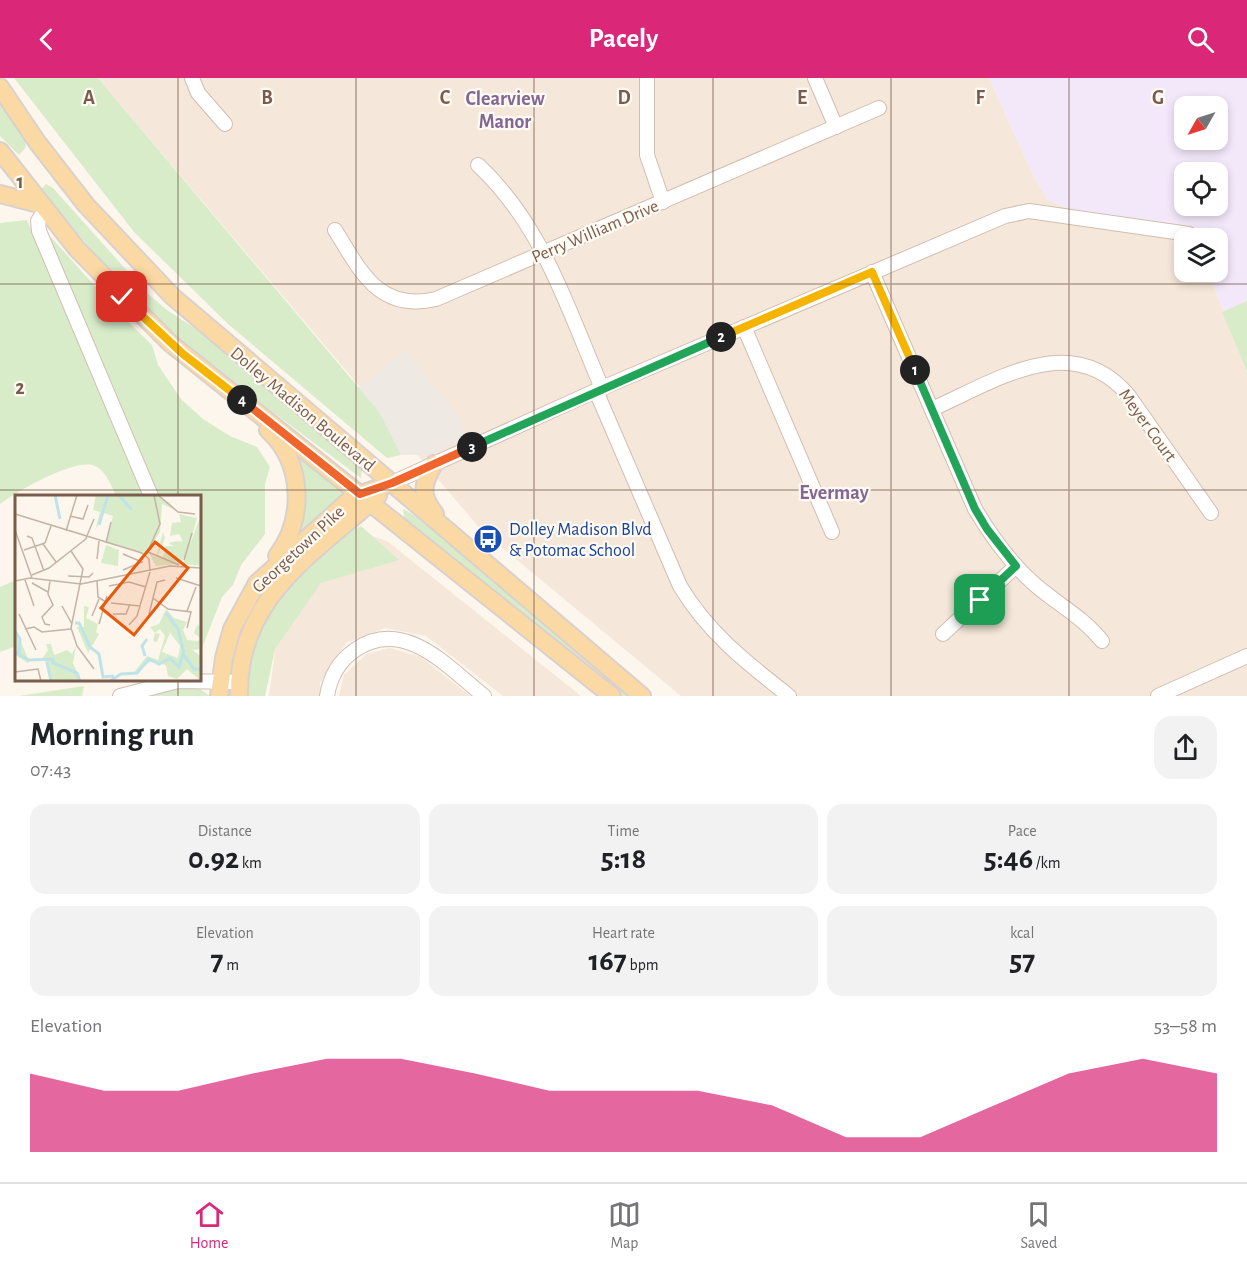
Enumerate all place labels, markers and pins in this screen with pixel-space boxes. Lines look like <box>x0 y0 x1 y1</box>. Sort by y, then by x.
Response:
pin <box>96 271 147 322</box>
pin: 2 <box>706 322 736 352</box>
pin: 1 <box>900 355 930 385</box>
pin: 4 <box>227 385 257 415</box>
pin: 3 <box>457 432 487 462</box>
place label: Dolley Madison Blvd & Potomac School <box>509 521 652 560</box>
bus stop icon: Dolley Madison Blvd & Potomac School <box>472 523 504 555</box>
pin <box>954 574 1005 625</box>

